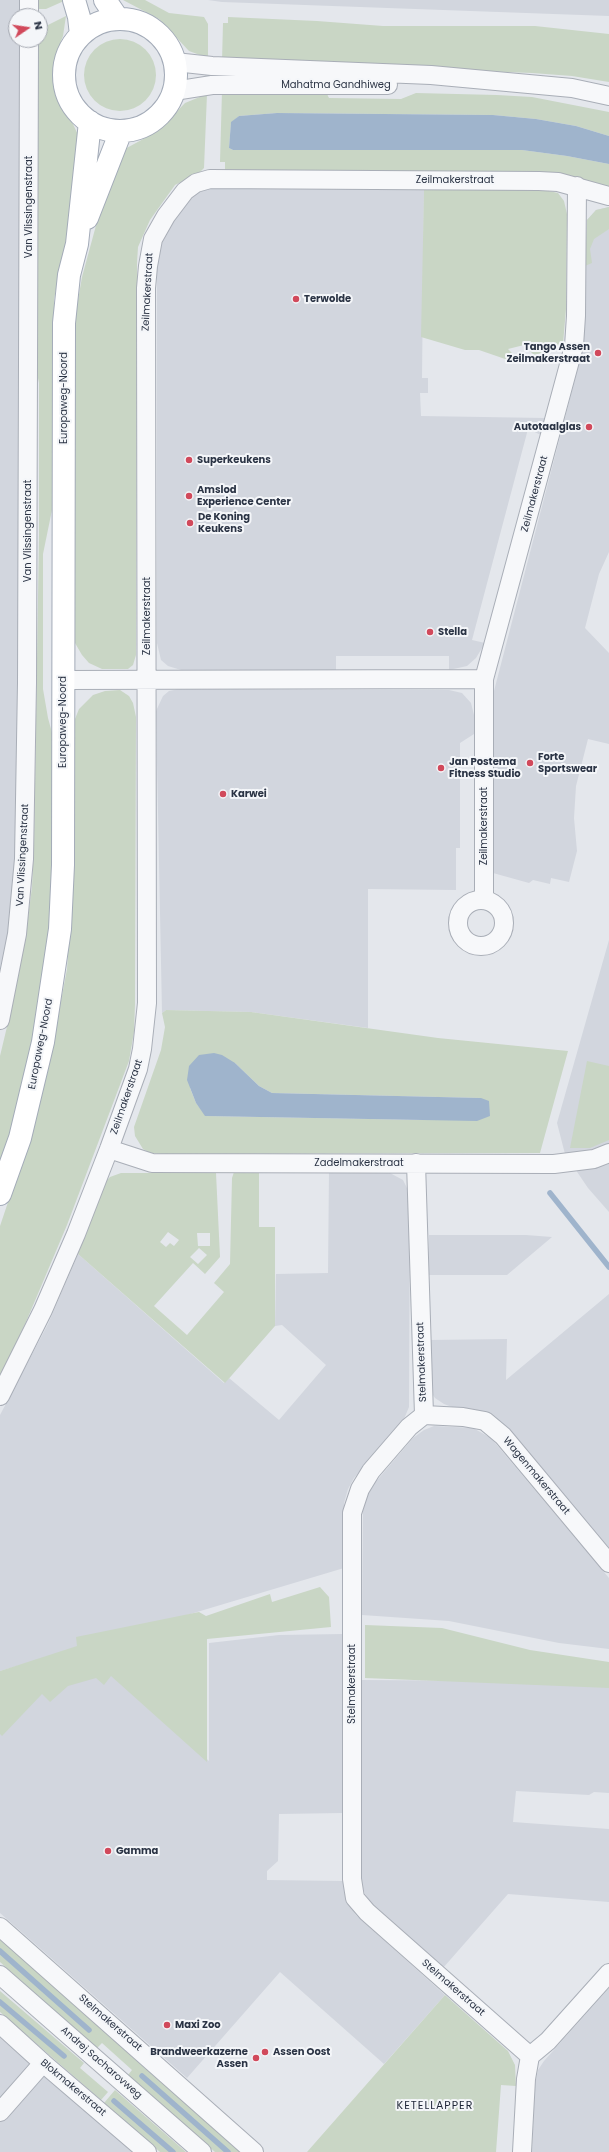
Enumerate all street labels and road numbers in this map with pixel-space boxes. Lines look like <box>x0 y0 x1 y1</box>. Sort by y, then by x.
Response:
street label: Mahatma Gandhiweg <box>281 79 391 91</box>
street label: Van Vlissingenstraat <box>23 156 35 258</box>
street label: Zeilmakerstraat <box>416 174 494 186</box>
street label: Zeilmakerstraat <box>140 253 156 331</box>
street label: Europaweg-Noord <box>58 352 70 444</box>
street label: Zeilmakerstraat <box>519 455 551 533</box>
street label: Van Vlissingenstraat <box>22 480 34 582</box>
street label: Zeilmakerstraat <box>141 577 153 655</box>
street label: Europaweg-Noord <box>57 676 69 768</box>
street label: Zeilmakerstraat <box>478 787 490 865</box>
street label: Van Vlissingenstraat <box>14 803 32 907</box>
street label: Europaweg-Noord <box>26 998 56 1090</box>
street label: Zeilmakerstraat <box>109 1058 145 1136</box>
street label: Zadelmakerstraat <box>314 1157 404 1169</box>
street label: Stelmakerstraat <box>415 1322 429 1402</box>
street label: Wagenmakerstraat <box>500 1435 572 1517</box>
street label: Stelmakerstraat <box>346 1644 358 1724</box>
street label: Stelmakerstraat <box>419 1957 487 2019</box>
street label: Stelmakerstraat <box>76 1992 144 2054</box>
street label: Andrej Sacharovweg <box>58 2024 144 2102</box>
street label: Blokmakerstraat <box>38 2057 108 2119</box>

